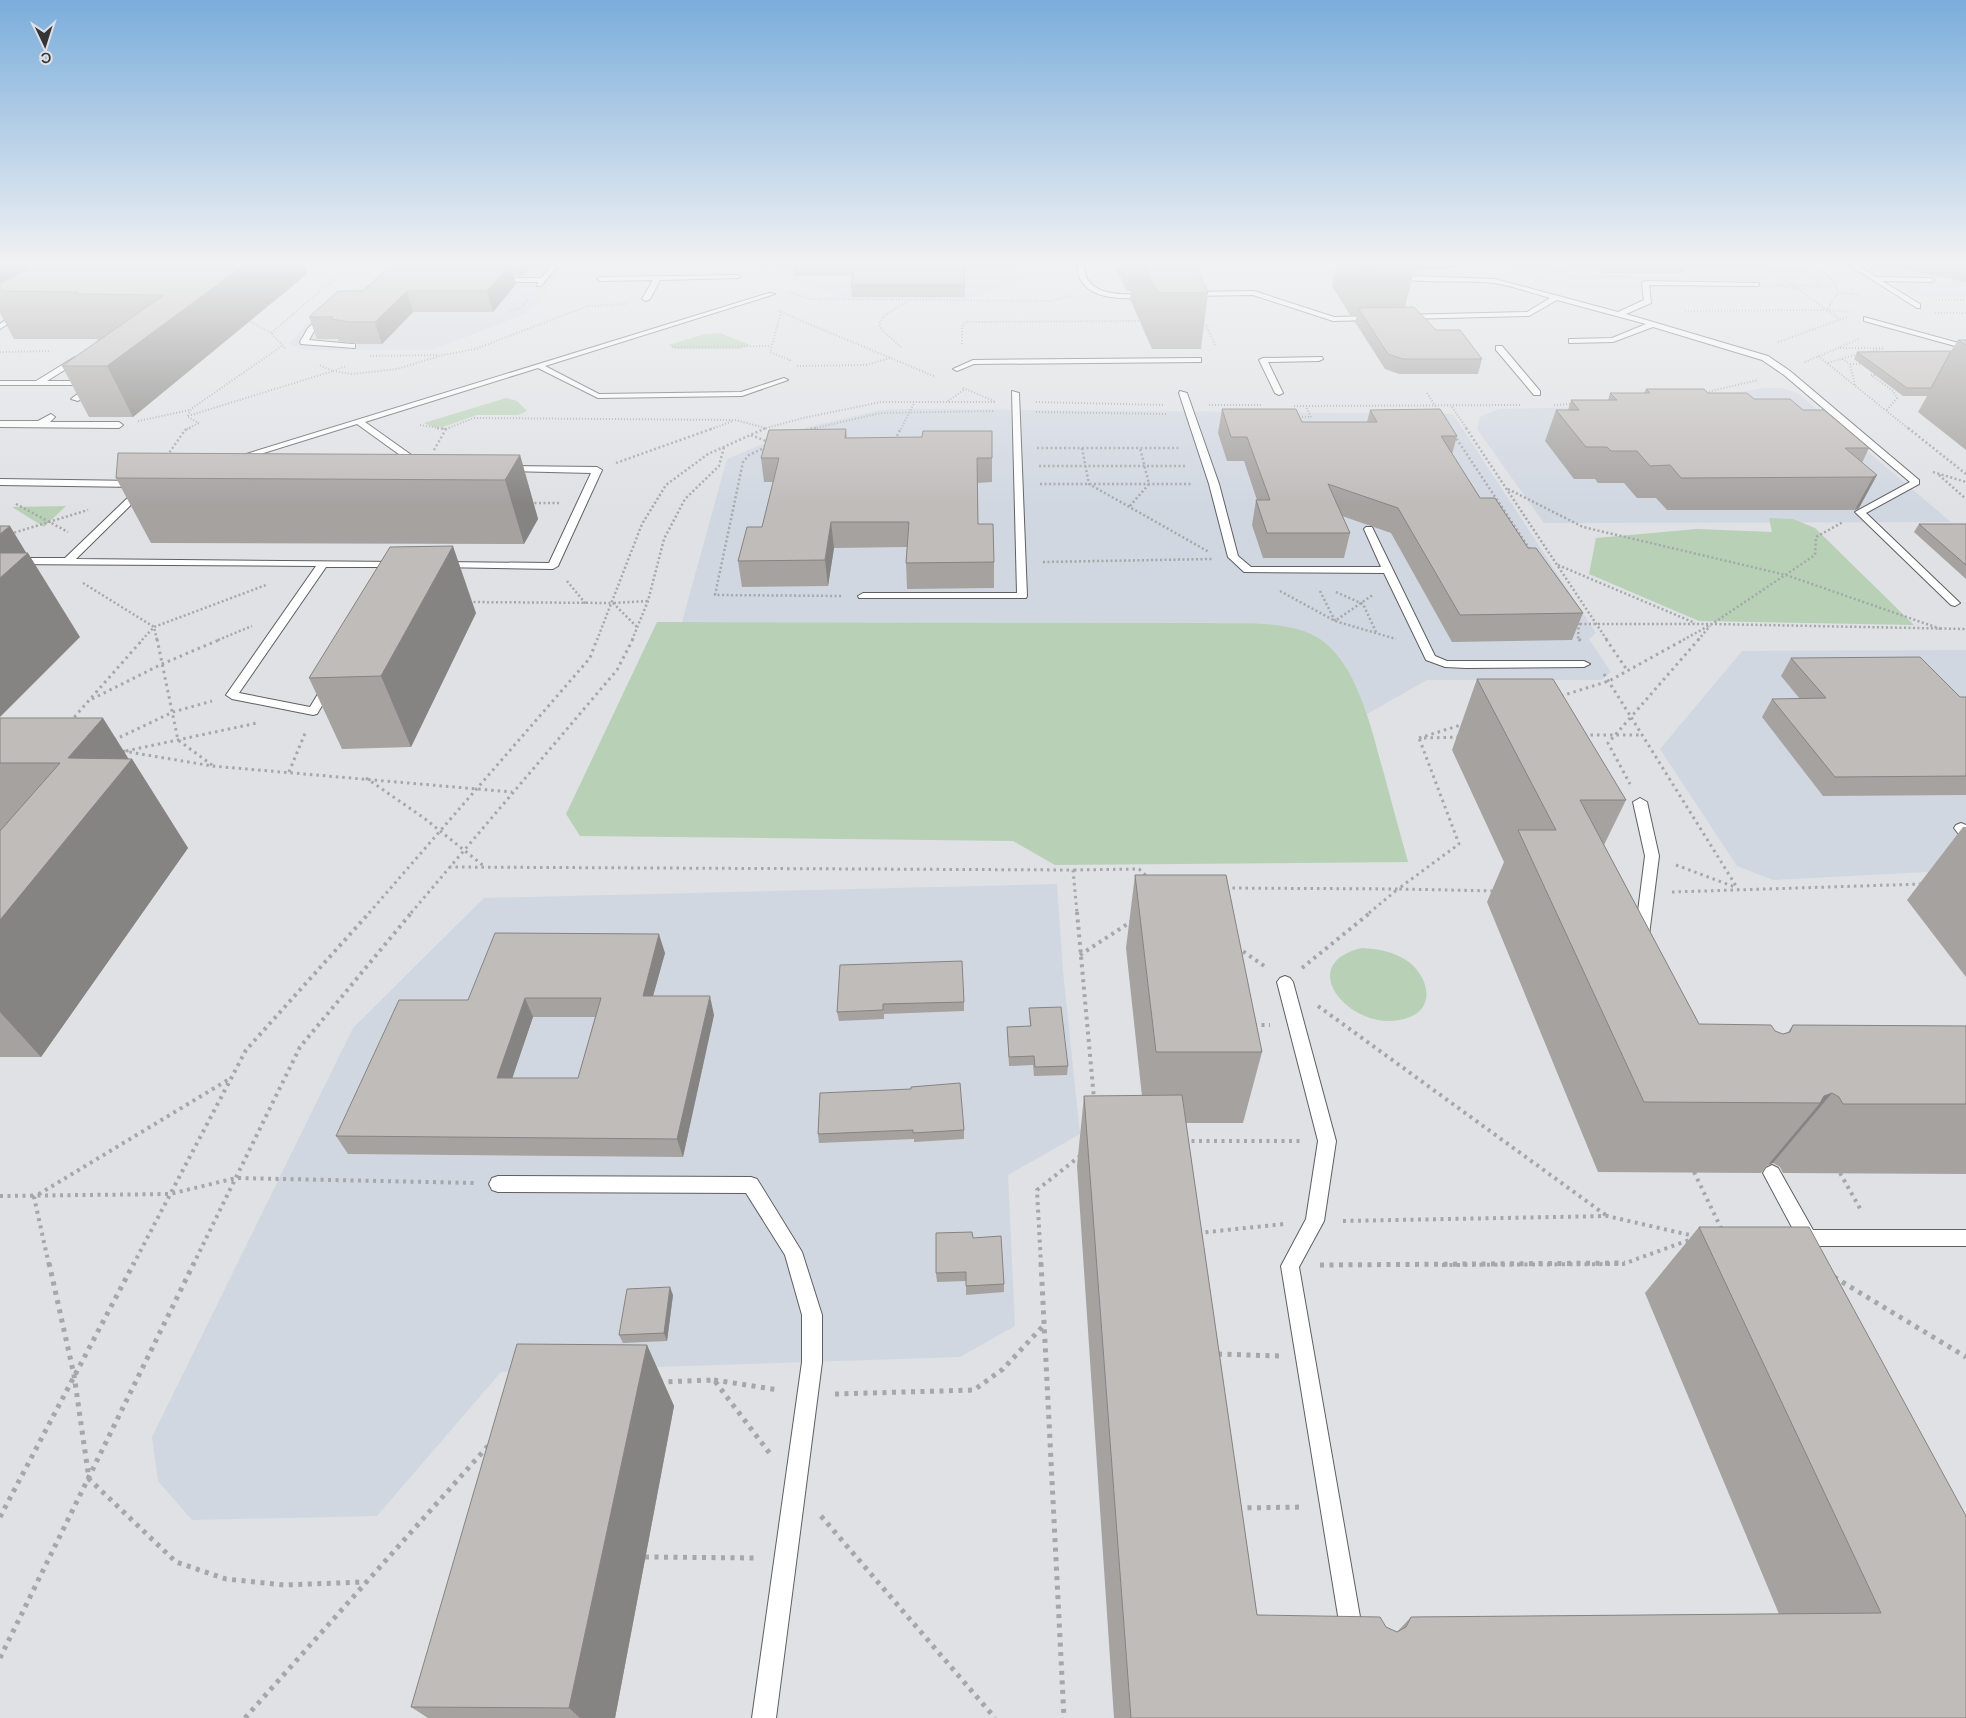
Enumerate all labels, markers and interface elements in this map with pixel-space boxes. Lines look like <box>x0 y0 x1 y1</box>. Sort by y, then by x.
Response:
north arrow <box>20 20 70 70</box>
text: С <box>40 49 52 68</box>

